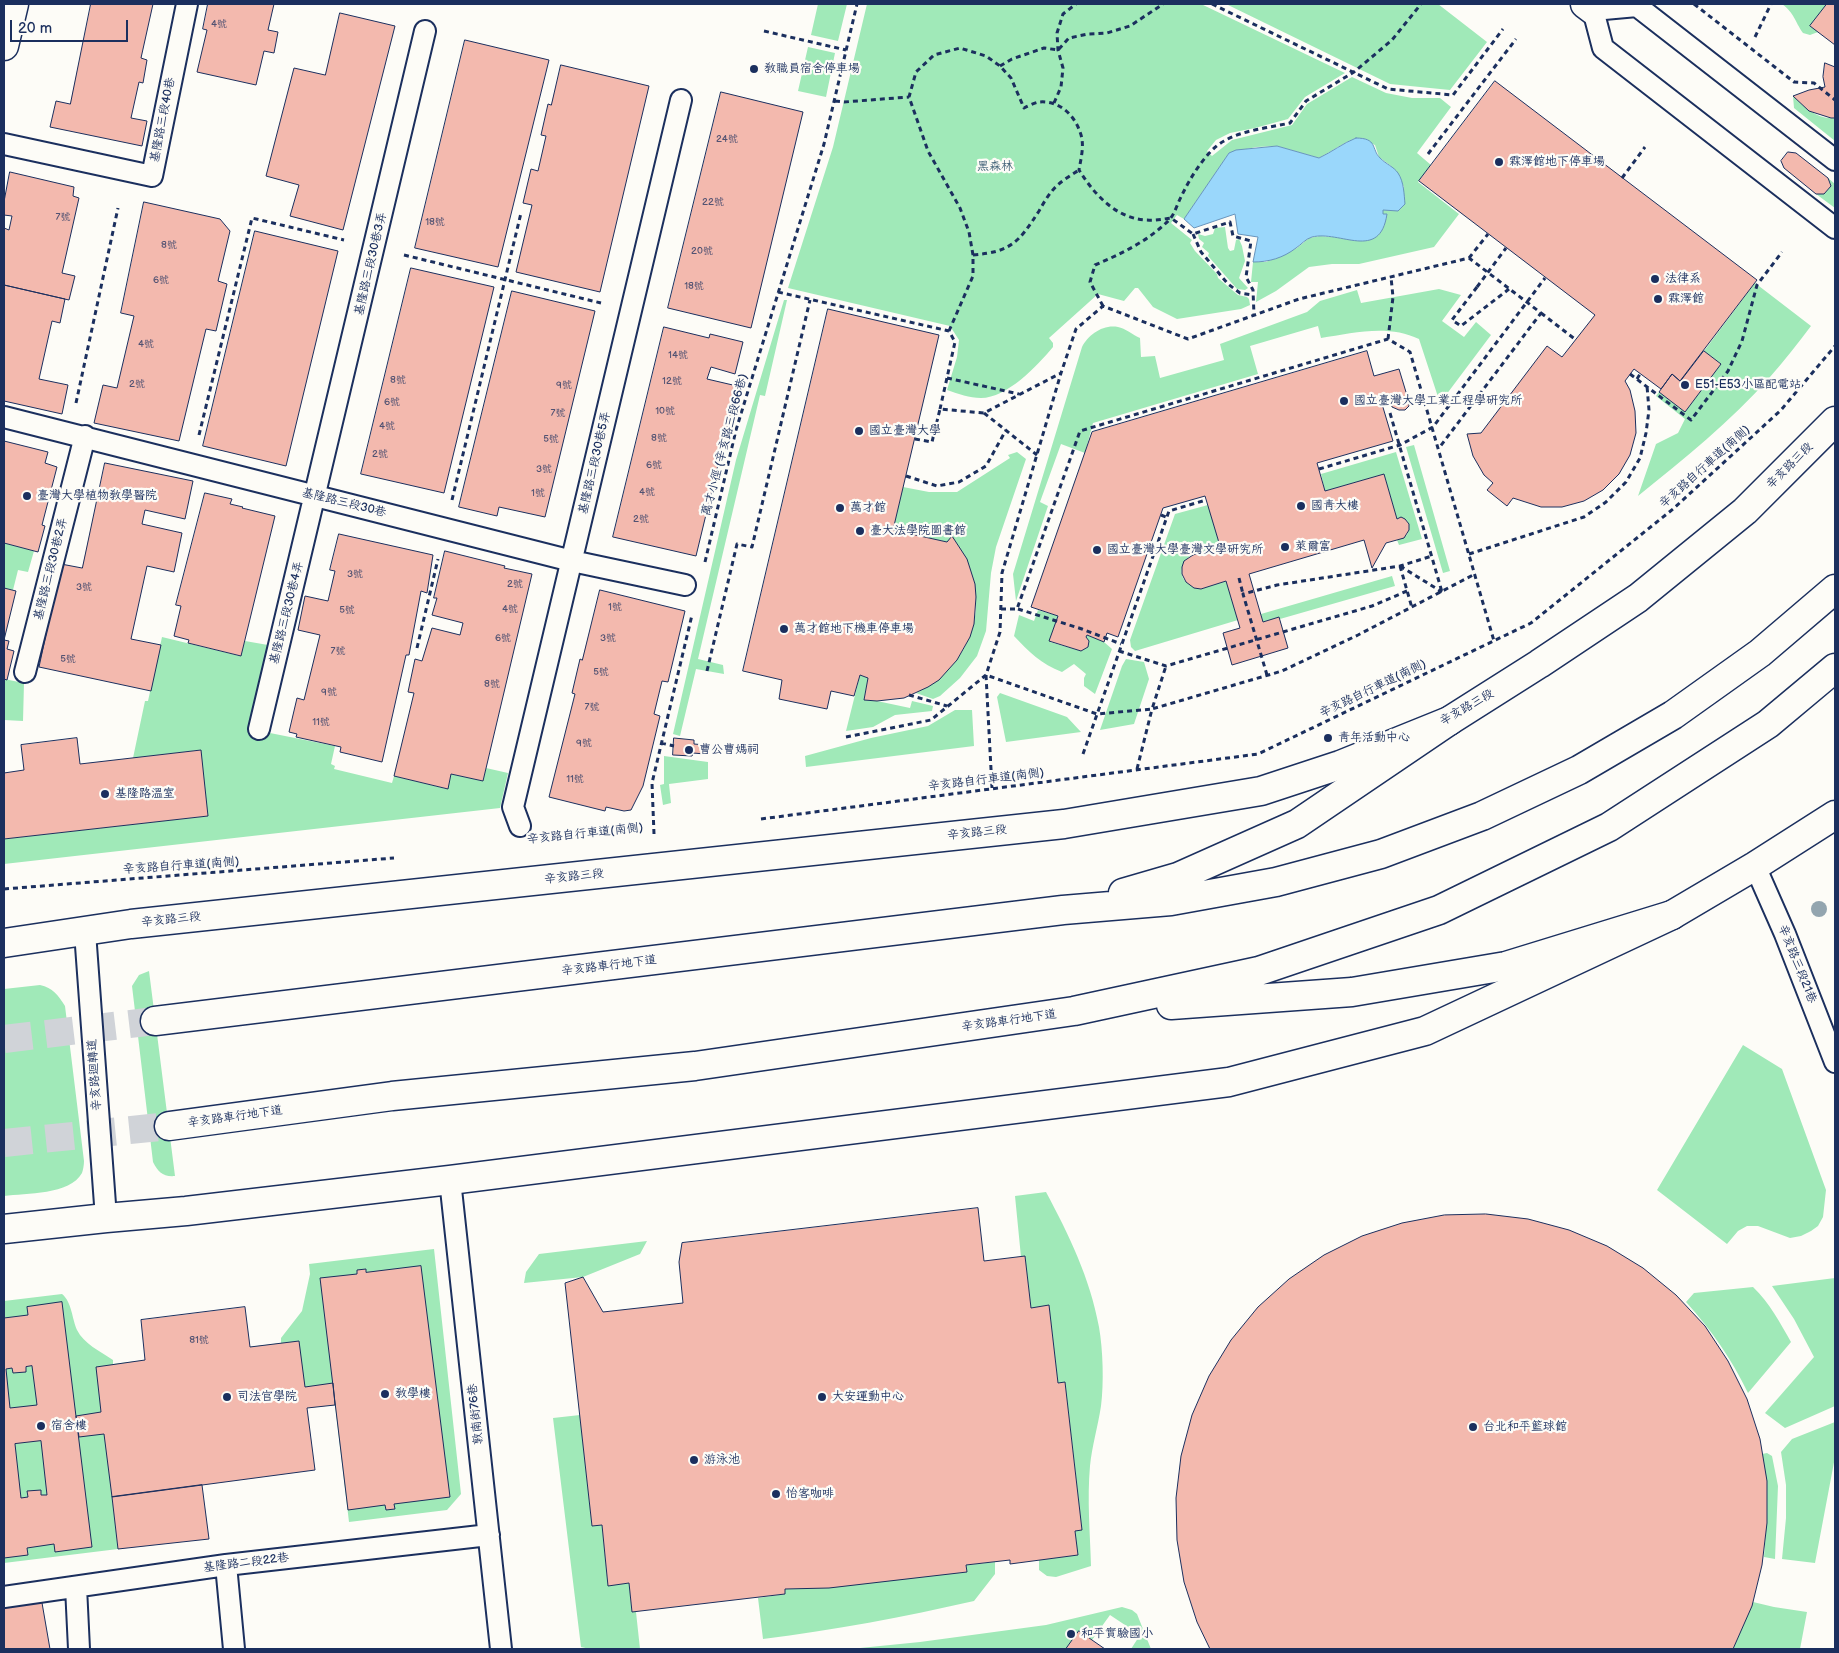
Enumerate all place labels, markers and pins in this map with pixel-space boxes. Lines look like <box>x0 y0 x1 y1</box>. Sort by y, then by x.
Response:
place label: 教職員宿舍停車場 <box>764 62 860 76</box>
marker: 教職員宿舍停車場 <box>748 63 760 75</box>
place label: 霖澤館地下停車場 <box>1509 155 1605 169</box>
marker: 霖澤館地下停車場 <box>1493 156 1505 168</box>
place label: 法律系 <box>1665 272 1701 286</box>
marker: 法律系 <box>1649 273 1661 285</box>
place label: 霖澤館 <box>1668 292 1704 306</box>
marker: 霖澤館 <box>1652 293 1664 305</box>
place label: E51-E53小區配電站 <box>1695 378 1801 392</box>
marker: E51-E53小區配電站 <box>1679 379 1691 391</box>
place label: 國立臺灣大學工業工程學研究所 <box>1354 394 1522 408</box>
marker: 國立臺灣大學工業工程學研究所 <box>1338 395 1350 407</box>
place label: 國立臺灣大學 <box>869 424 941 438</box>
marker: 國立臺灣大學 <box>853 425 865 437</box>
place label: 臺灣大學植物教學醫院 <box>37 489 157 503</box>
marker: 臺灣大學植物教學醫院 <box>21 490 33 502</box>
place label: 國青大樓 <box>1311 499 1359 513</box>
marker: 國青大樓 <box>1295 500 1307 512</box>
place label: 萬才館 <box>850 501 886 515</box>
marker: 萬才館 <box>834 502 846 514</box>
place label: 臺大法學院圖書館 <box>870 524 966 538</box>
marker: 臺大法學院圖書館 <box>854 525 866 537</box>
place label: 萊爾富 <box>1295 540 1331 554</box>
marker: 萊爾富 <box>1279 541 1291 553</box>
place label: 國立臺灣大學臺灣文學研究所 <box>1107 543 1263 557</box>
marker: 國立臺灣大學臺灣文學研究所 <box>1091 544 1103 556</box>
place label: 萬才館地下機車停車場 <box>794 622 914 636</box>
marker: 萬才館地下機車停車場 <box>778 623 790 635</box>
place label: 青年活動中心 <box>1338 731 1410 745</box>
marker: 青年活動中心 <box>1322 732 1334 744</box>
place label: 曹公曹媽祠 <box>699 743 759 757</box>
marker: 曹公曹媽祠 <box>683 744 695 756</box>
place label: 基隆路溫室 <box>115 787 175 801</box>
marker: 基隆路溫室 <box>99 788 111 800</box>
place label: 教學樓 <box>395 1387 431 1401</box>
marker: 教學樓 <box>379 1388 391 1400</box>
place label: 司法官學院 <box>237 1390 297 1404</box>
place label: 大安運動中心 <box>832 1390 904 1404</box>
marker: 司法官學院 <box>221 1391 233 1403</box>
marker: 大安運動中心 <box>816 1391 828 1403</box>
place label: 宿舍樓 <box>51 1419 87 1433</box>
marker: 宿舍樓 <box>35 1420 47 1432</box>
place label: 台北和平籃球館 <box>1483 1420 1567 1434</box>
marker: 台北和平籃球館 <box>1467 1421 1479 1433</box>
place label: 游泳池 <box>704 1453 740 1467</box>
marker: 游泳池 <box>688 1454 700 1466</box>
place label: 怡客咖啡 <box>786 1487 834 1501</box>
marker: 怡客咖啡 <box>770 1488 782 1500</box>
place label: 和平實驗國小 <box>1081 1627 1153 1641</box>
marker: 和平實驗國小 <box>1065 1628 1077 1640</box>

